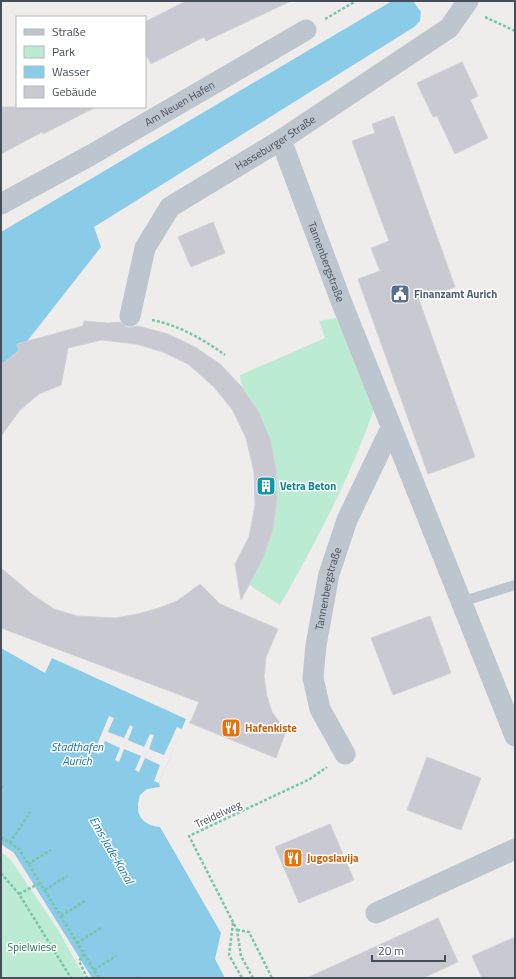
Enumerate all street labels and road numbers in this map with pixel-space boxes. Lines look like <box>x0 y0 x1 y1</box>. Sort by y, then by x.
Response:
street label: Am Neuen Hafen <box>142 77 218 130</box>
street label: Hasseburger Straße <box>232 111 319 174</box>
street label: Tannenbergstraße <box>304 219 349 305</box>
street label: Tannenbergstraße <box>311 545 345 631</box>
street label: Treidelweg <box>192 796 244 832</box>

